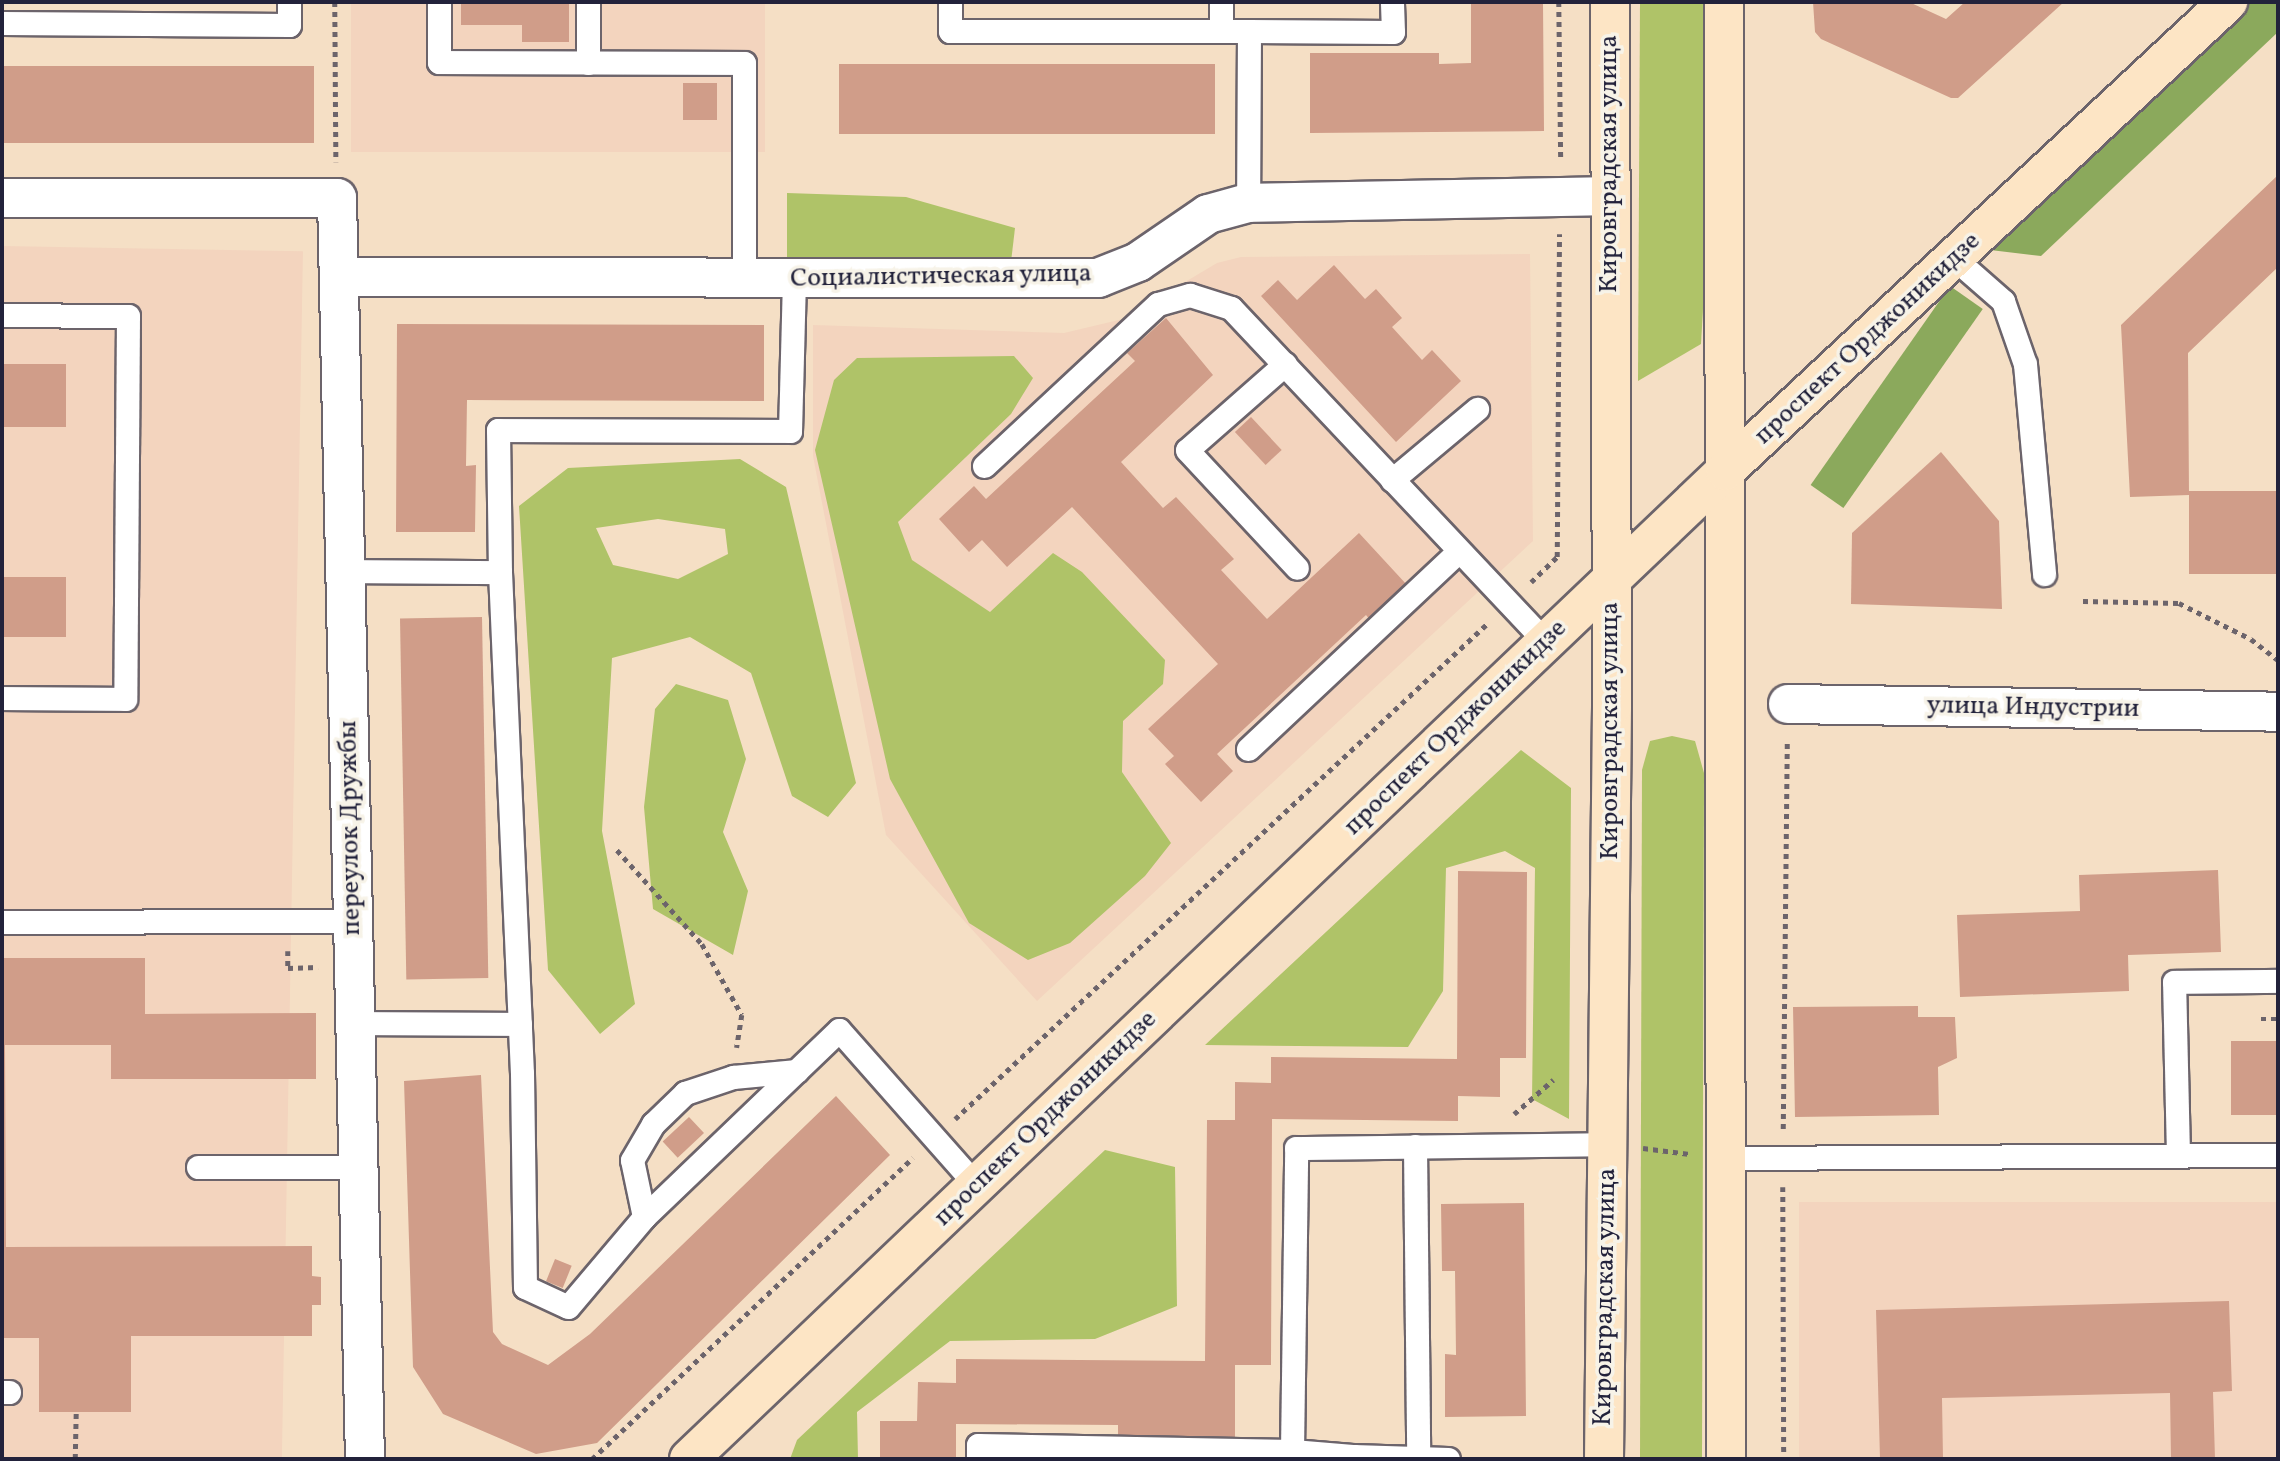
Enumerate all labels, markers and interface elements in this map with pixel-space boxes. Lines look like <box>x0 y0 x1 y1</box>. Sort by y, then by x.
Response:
street label: Кировградская улица <box>1594 35 1626 293</box>
street label: проспект Орджоникидзе <box>1749 226 1987 452</box>
street label: Социалистическая улица <box>790 259 1092 295</box>
street label: Кировградская улица <box>1595 602 1627 860</box>
street label: проспект Орджоникидзе <box>1338 613 1574 843</box>
street label: улица Индустрии <box>1926 691 2140 725</box>
street label: переулок Дружбы <box>334 720 368 936</box>
street label: проспект Орджоникидзе <box>928 1004 1164 1234</box>
street label: Кировградская улица <box>1588 1167 1624 1427</box>

